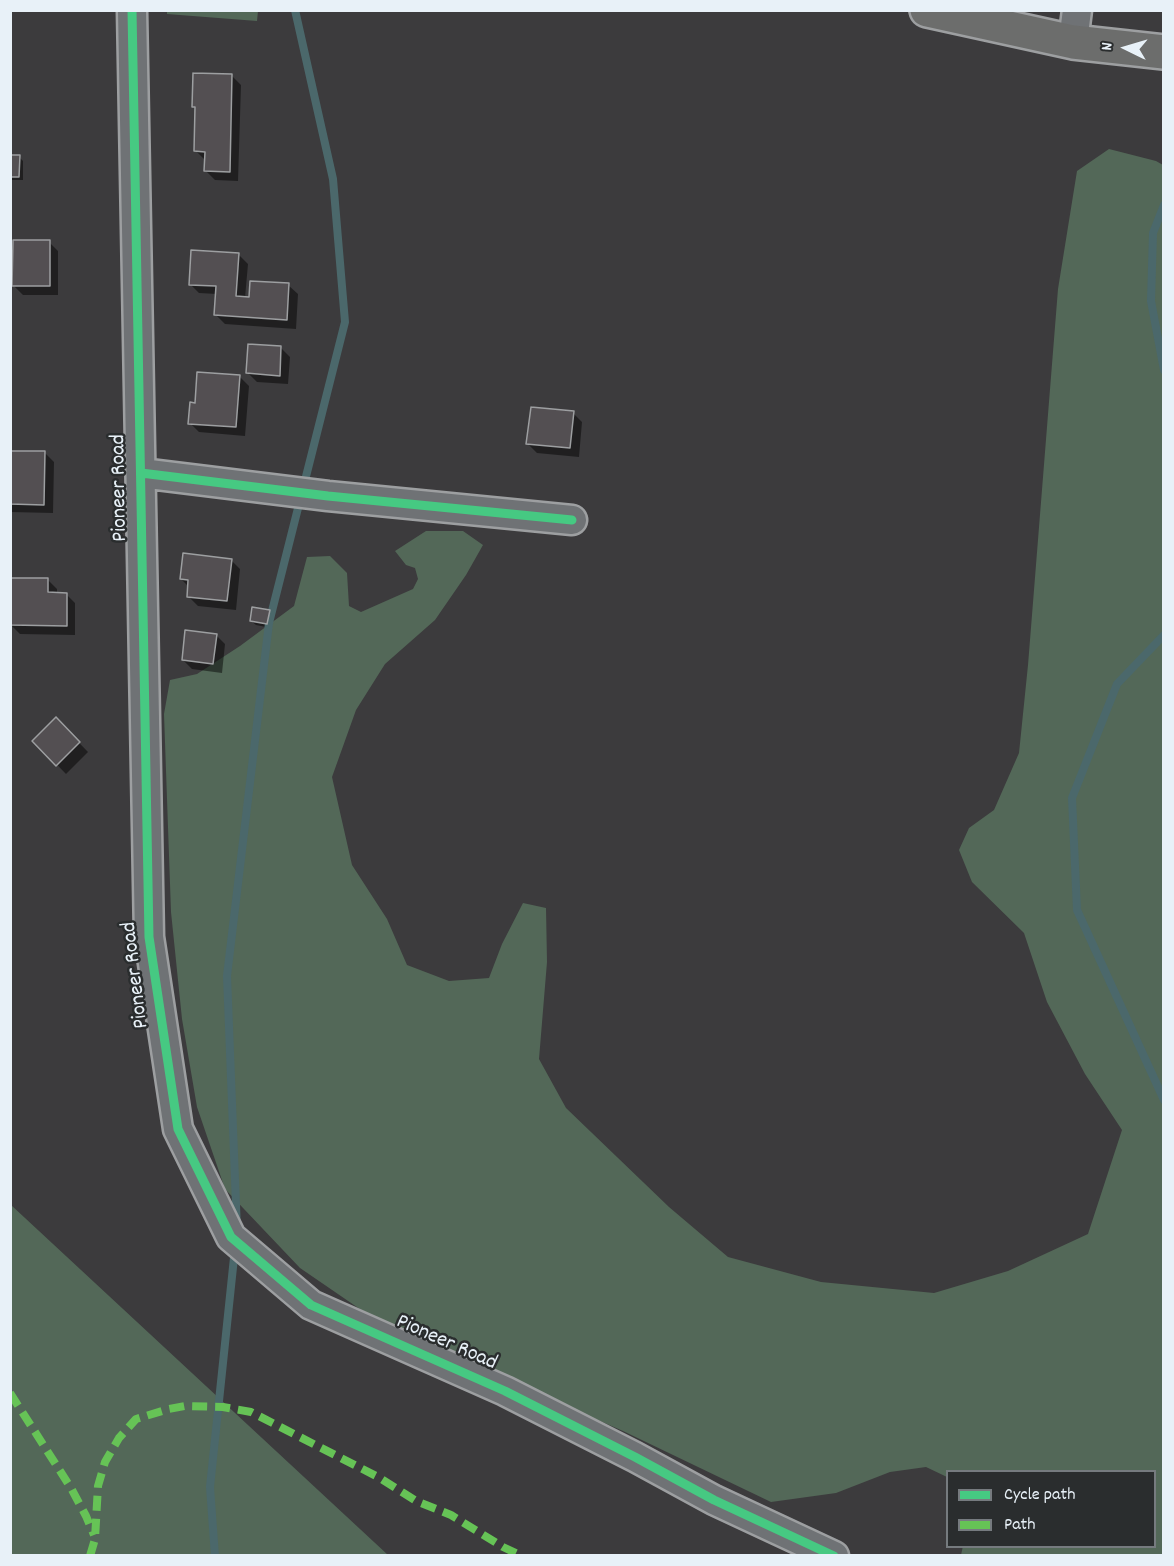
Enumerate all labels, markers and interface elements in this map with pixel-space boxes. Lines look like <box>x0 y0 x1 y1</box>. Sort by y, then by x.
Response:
north arrow <box>1096 18 1156 78</box>
text: N <box>1096 41 1119 51</box>
street label: Pioneer Road <box>107 434 135 542</box>
street label: Pioneer Road <box>117 920 157 1030</box>
street label: Pioneer Road <box>391 1310 501 1378</box>
legend <box>946 1470 1156 1548</box>
text: Cycle path <box>1004 1483 1075 1508</box>
text: Path <box>1004 1513 1036 1538</box>

